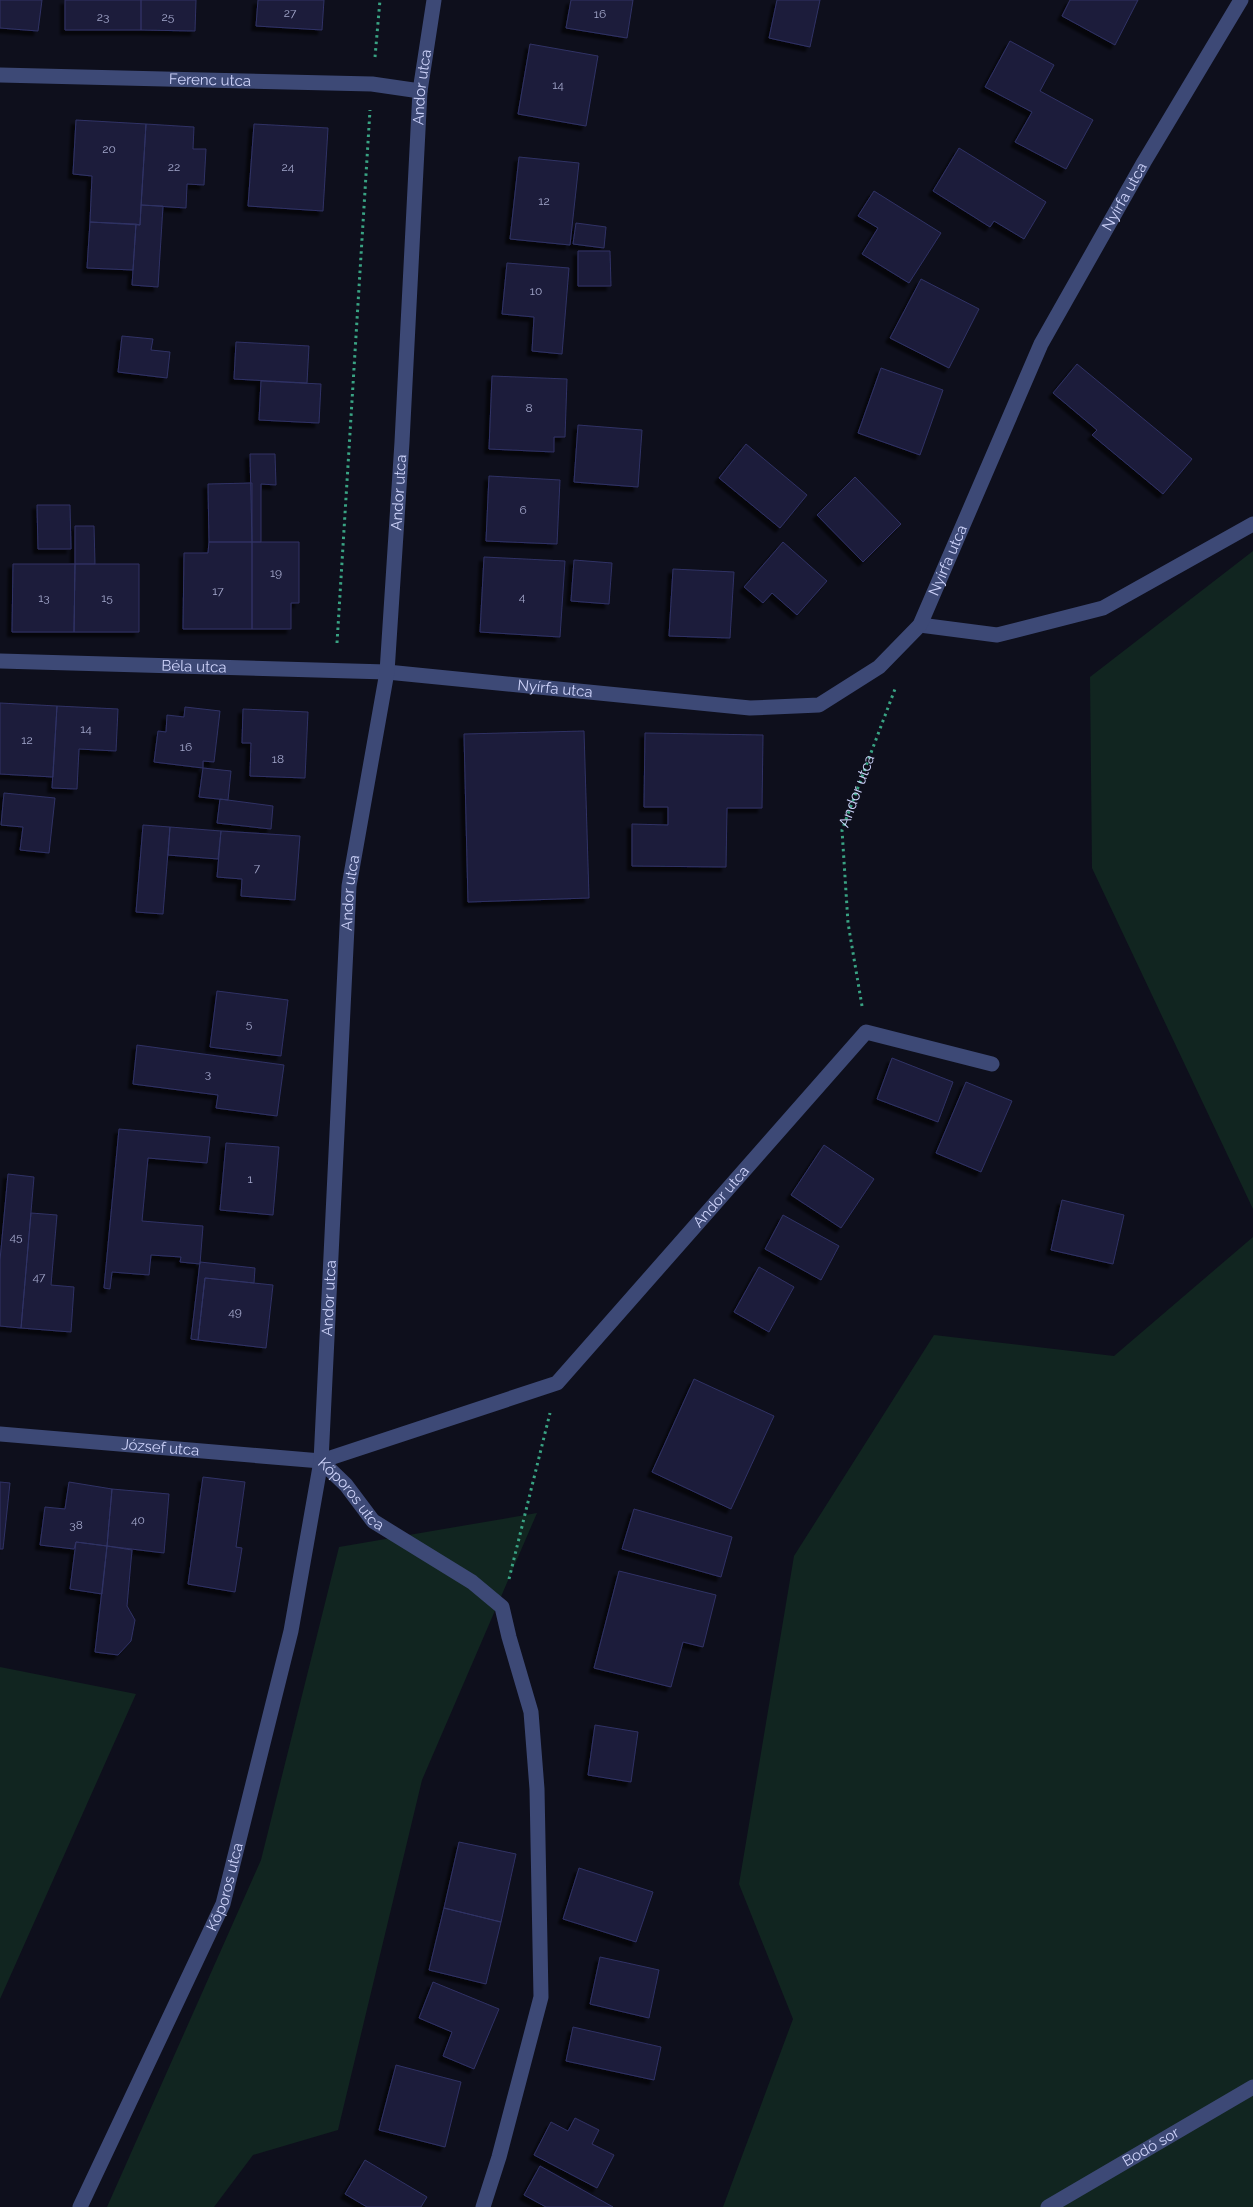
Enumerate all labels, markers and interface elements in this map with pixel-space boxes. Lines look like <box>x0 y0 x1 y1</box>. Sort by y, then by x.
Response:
house number: 27 <box>284 6 297 20</box>
house number: 16 <box>594 7 606 21</box>
house number: 23 <box>97 10 109 24</box>
house number: 25 <box>162 10 175 24</box>
street label: Andor utca <box>409 48 435 126</box>
street label: Ferenc utca <box>169 70 251 90</box>
house number: 14 <box>552 78 564 92</box>
house number: 20 <box>102 142 116 156</box>
street label: Nyírfa utca <box>1098 159 1151 234</box>
house number: 22 <box>168 160 180 174</box>
house number: 24 <box>282 160 295 174</box>
house number: 12 <box>538 194 550 208</box>
house number: 10 <box>530 284 542 298</box>
house number: 8 <box>525 401 533 415</box>
street label: Andor utca <box>387 454 410 531</box>
house number: 6 <box>519 503 527 517</box>
street label: Nyírfa utca <box>925 522 971 599</box>
house number: 19 <box>270 566 282 580</box>
house number: 17 <box>212 584 224 598</box>
house number: 4 <box>519 590 526 604</box>
house number: 13 <box>38 591 50 605</box>
house number: 15 <box>101 591 113 605</box>
street label: Béla utca <box>161 657 227 676</box>
street label: Nyírfa utca <box>517 676 593 701</box>
house number: 14 <box>80 722 92 736</box>
house number: 12 <box>21 733 33 747</box>
house number: 16 <box>180 740 192 754</box>
house number: 18 <box>272 752 284 766</box>
street label: Andor utca <box>835 752 878 830</box>
street label: Andor utca <box>338 854 363 931</box>
house number: 7 <box>254 861 261 875</box>
house number: 5 <box>246 1017 253 1031</box>
house number: 3 <box>205 1067 211 1081</box>
street label: Andor utca <box>689 1162 753 1231</box>
house number: 1 <box>247 1172 253 1186</box>
house number: 45 <box>9 1230 23 1244</box>
street label: Andor utca <box>318 1260 340 1337</box>
house number: 47 <box>33 1270 46 1284</box>
house number: 49 <box>228 1305 242 1319</box>
street label: József utca <box>121 1435 200 1460</box>
street label: Kőporos utca <box>314 1454 387 1535</box>
house number: 40 <box>131 1513 145 1527</box>
house number: 38 <box>69 1518 83 1532</box>
street label: Kőporos utca <box>203 1841 247 1934</box>
street label: Bodó sor <box>1119 2123 1183 2170</box>

